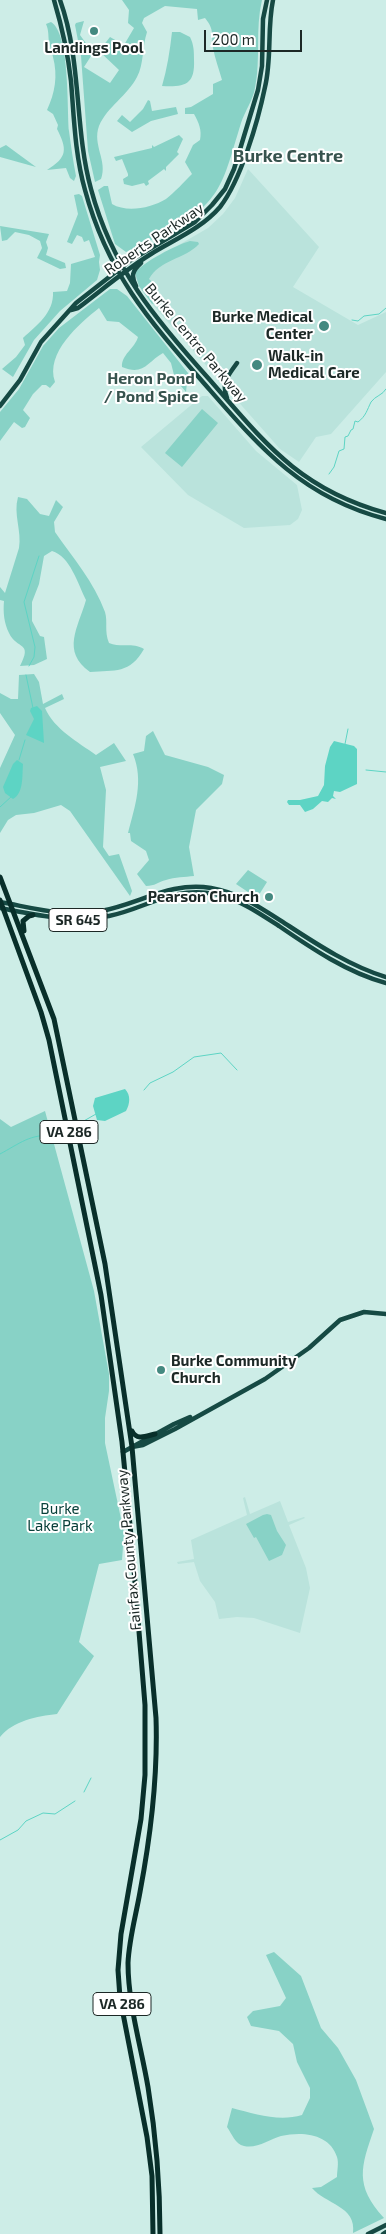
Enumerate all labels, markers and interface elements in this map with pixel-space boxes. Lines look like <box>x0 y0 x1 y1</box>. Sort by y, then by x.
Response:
scale bar <box>206 20 304 52</box>
marker: Landings Pool <box>88 25 100 37</box>
text: 200 m <box>212 30 255 48</box>
place label: Landings Pool <box>44 39 144 57</box>
district label: Burke Centre <box>233 145 343 167</box>
street label: Roberts Parkway <box>101 199 207 279</box>
street label: Burke Centre Parkway <box>141 280 251 406</box>
place label: Burke Medical Center <box>212 308 313 343</box>
marker: Burke Medical Center <box>317 319 331 333</box>
place label: Walk-in Medical Care <box>268 347 360 382</box>
marker: Walk-in Medical Care <box>250 358 264 372</box>
district label: Heron Pond / Pond Spice <box>104 369 198 407</box>
place label: Pearson Church <box>148 888 259 906</box>
marker: Pearson Church <box>263 891 275 903</box>
road number: SR 645 <box>49 908 107 932</box>
road number: VA 286 <box>40 1120 98 1144</box>
place label: Burke Community Church <box>171 1352 296 1387</box>
marker: Burke Community Church <box>155 1364 167 1376</box>
street label: Fairfax County Parkway <box>113 1469 145 1631</box>
park label: Burke Lake Park <box>27 1500 93 1535</box>
road number: VA 286 <box>93 1992 151 2016</box>

